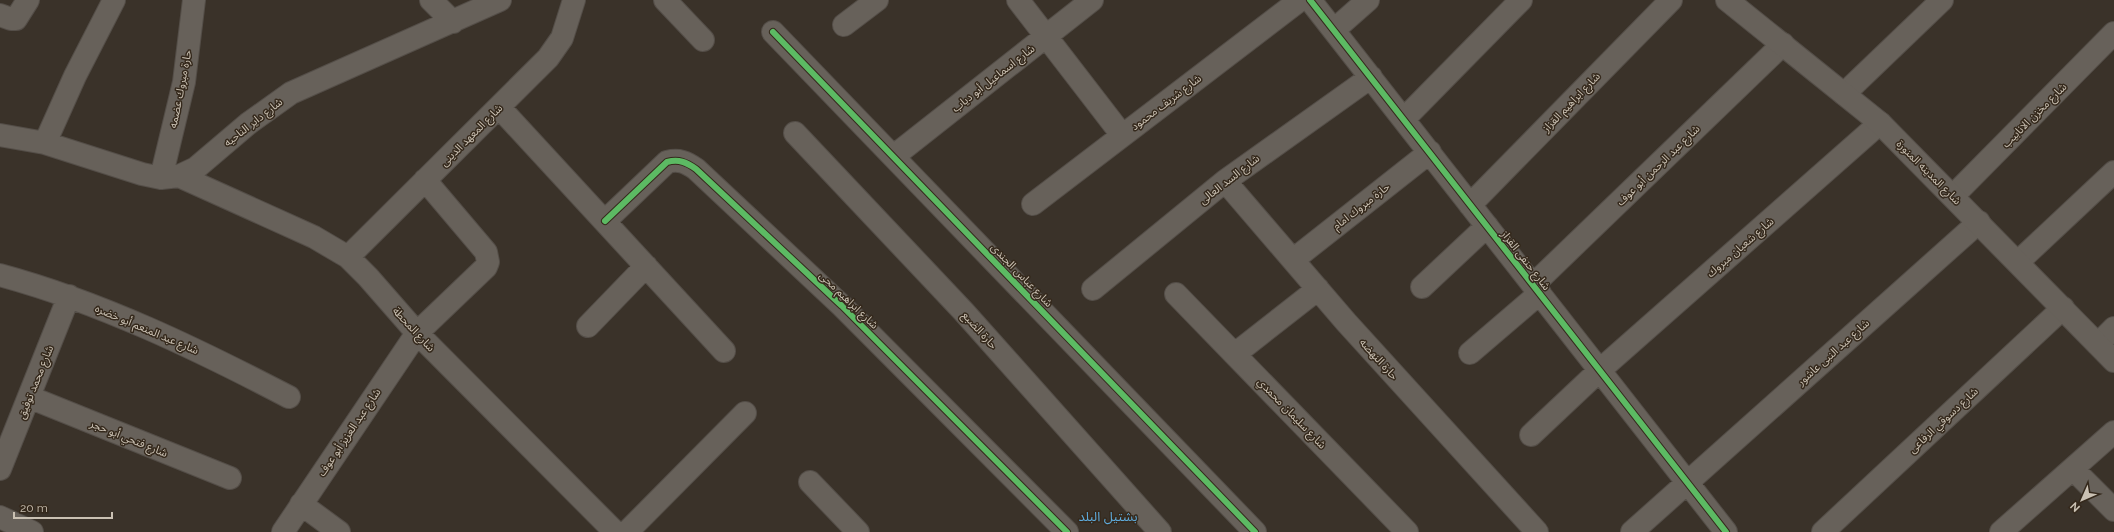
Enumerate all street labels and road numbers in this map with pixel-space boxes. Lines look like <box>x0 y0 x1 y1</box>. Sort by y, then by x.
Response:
street label: شارع اسماعيل أبو دياب <box>949 41 1038 116</box>
street label: حارة مبروك عضمه <box>167 48 195 129</box>
street label: شارع ابراهيم القزاز <box>1539 70 1605 137</box>
street label: شارع شريف محمود <box>1129 72 1205 134</box>
street label: شارع مخزن الانابيب <box>1999 80 2070 151</box>
street label: شارع داير الناحيه <box>221 95 286 150</box>
street label: شارع المعهد الدينى <box>438 101 506 170</box>
street label: شارع عبد الرحمن أبو عوف <box>1614 122 1704 209</box>
street label: شارع المدينه المنورة <box>1893 137 1964 208</box>
street label: شارع السد العالى <box>1197 152 1263 208</box>
street label: حارة مبروك امام <box>1330 180 1393 233</box>
street label: شارع شعبان مبروك <box>1704 215 1777 281</box>
street label: شارع حنفى القزاز <box>1497 227 1553 294</box>
street label: شارع عباس الجندى <box>987 241 1056 311</box>
street label: شارع ابراهيم محى <box>815 269 881 333</box>
street label: شارع عبد المنعم أبو خضره <box>92 301 201 359</box>
street label: شارع المحطة <box>389 304 438 355</box>
street label: حارة الضبع <box>959 309 1000 353</box>
street label: شارع عبد النبى عاشور <box>1794 316 1873 390</box>
street label: حارة النهضه <box>1357 336 1401 383</box>
street label: شارع محمد توفيق <box>15 343 57 421</box>
street label: شارع سليمان محمدي <box>1253 375 1329 454</box>
street label: شارع عبد العزيز أبو عوف <box>315 385 385 479</box>
street label: شارع دسوقي الرفاعى <box>1906 385 1983 458</box>
street label: شارع فتحي أبو حجر <box>86 416 170 462</box>

